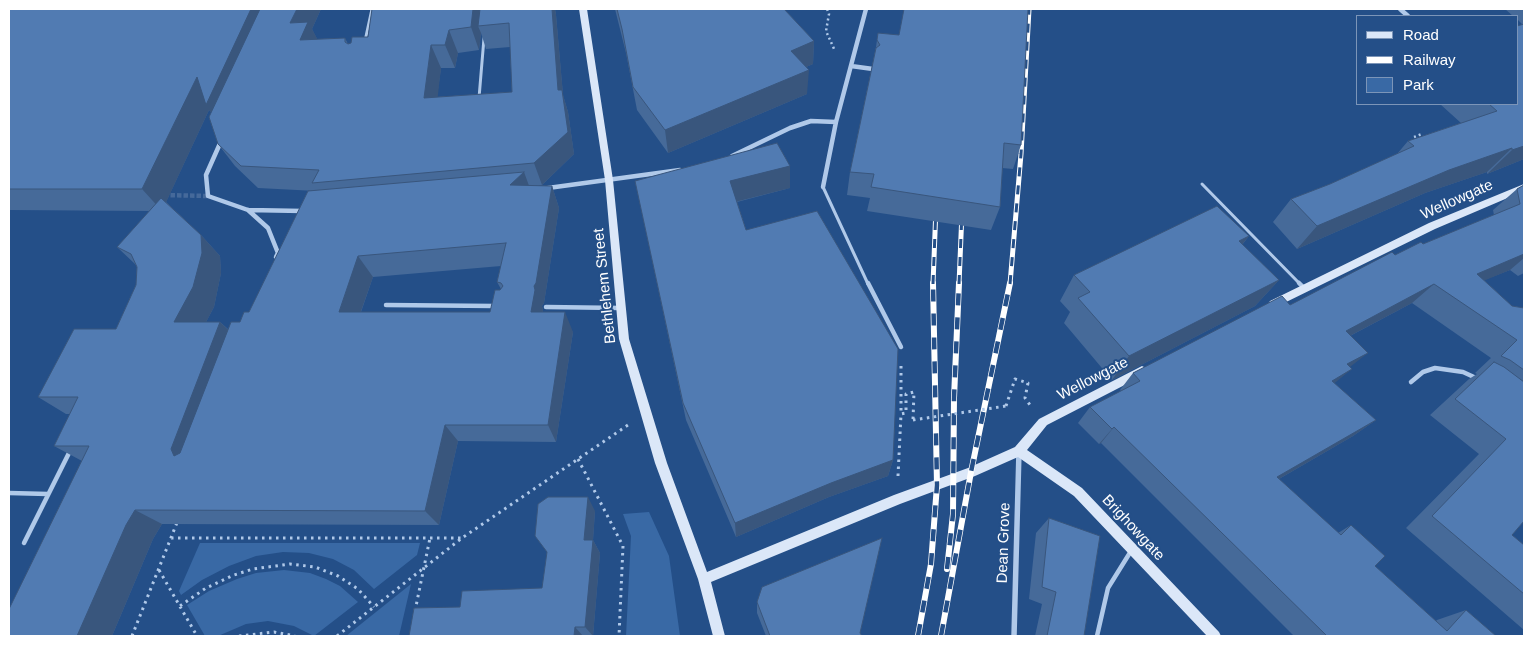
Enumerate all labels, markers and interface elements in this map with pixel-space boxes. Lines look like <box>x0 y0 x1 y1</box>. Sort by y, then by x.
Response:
legend <box>1356 15 1518 105</box>
text: Road <box>1403 26 1439 43</box>
text: Railway <box>1403 51 1456 68</box>
text: Park <box>1403 76 1434 93</box>
street label: Wellowgate <box>1418 176 1496 224</box>
street label: Bethlehem Street <box>590 227 620 345</box>
street label: Wellowgate <box>1054 353 1132 405</box>
street label: Brighowgate <box>1098 491 1168 565</box>
street label: Dean Grove <box>994 502 1014 584</box>

